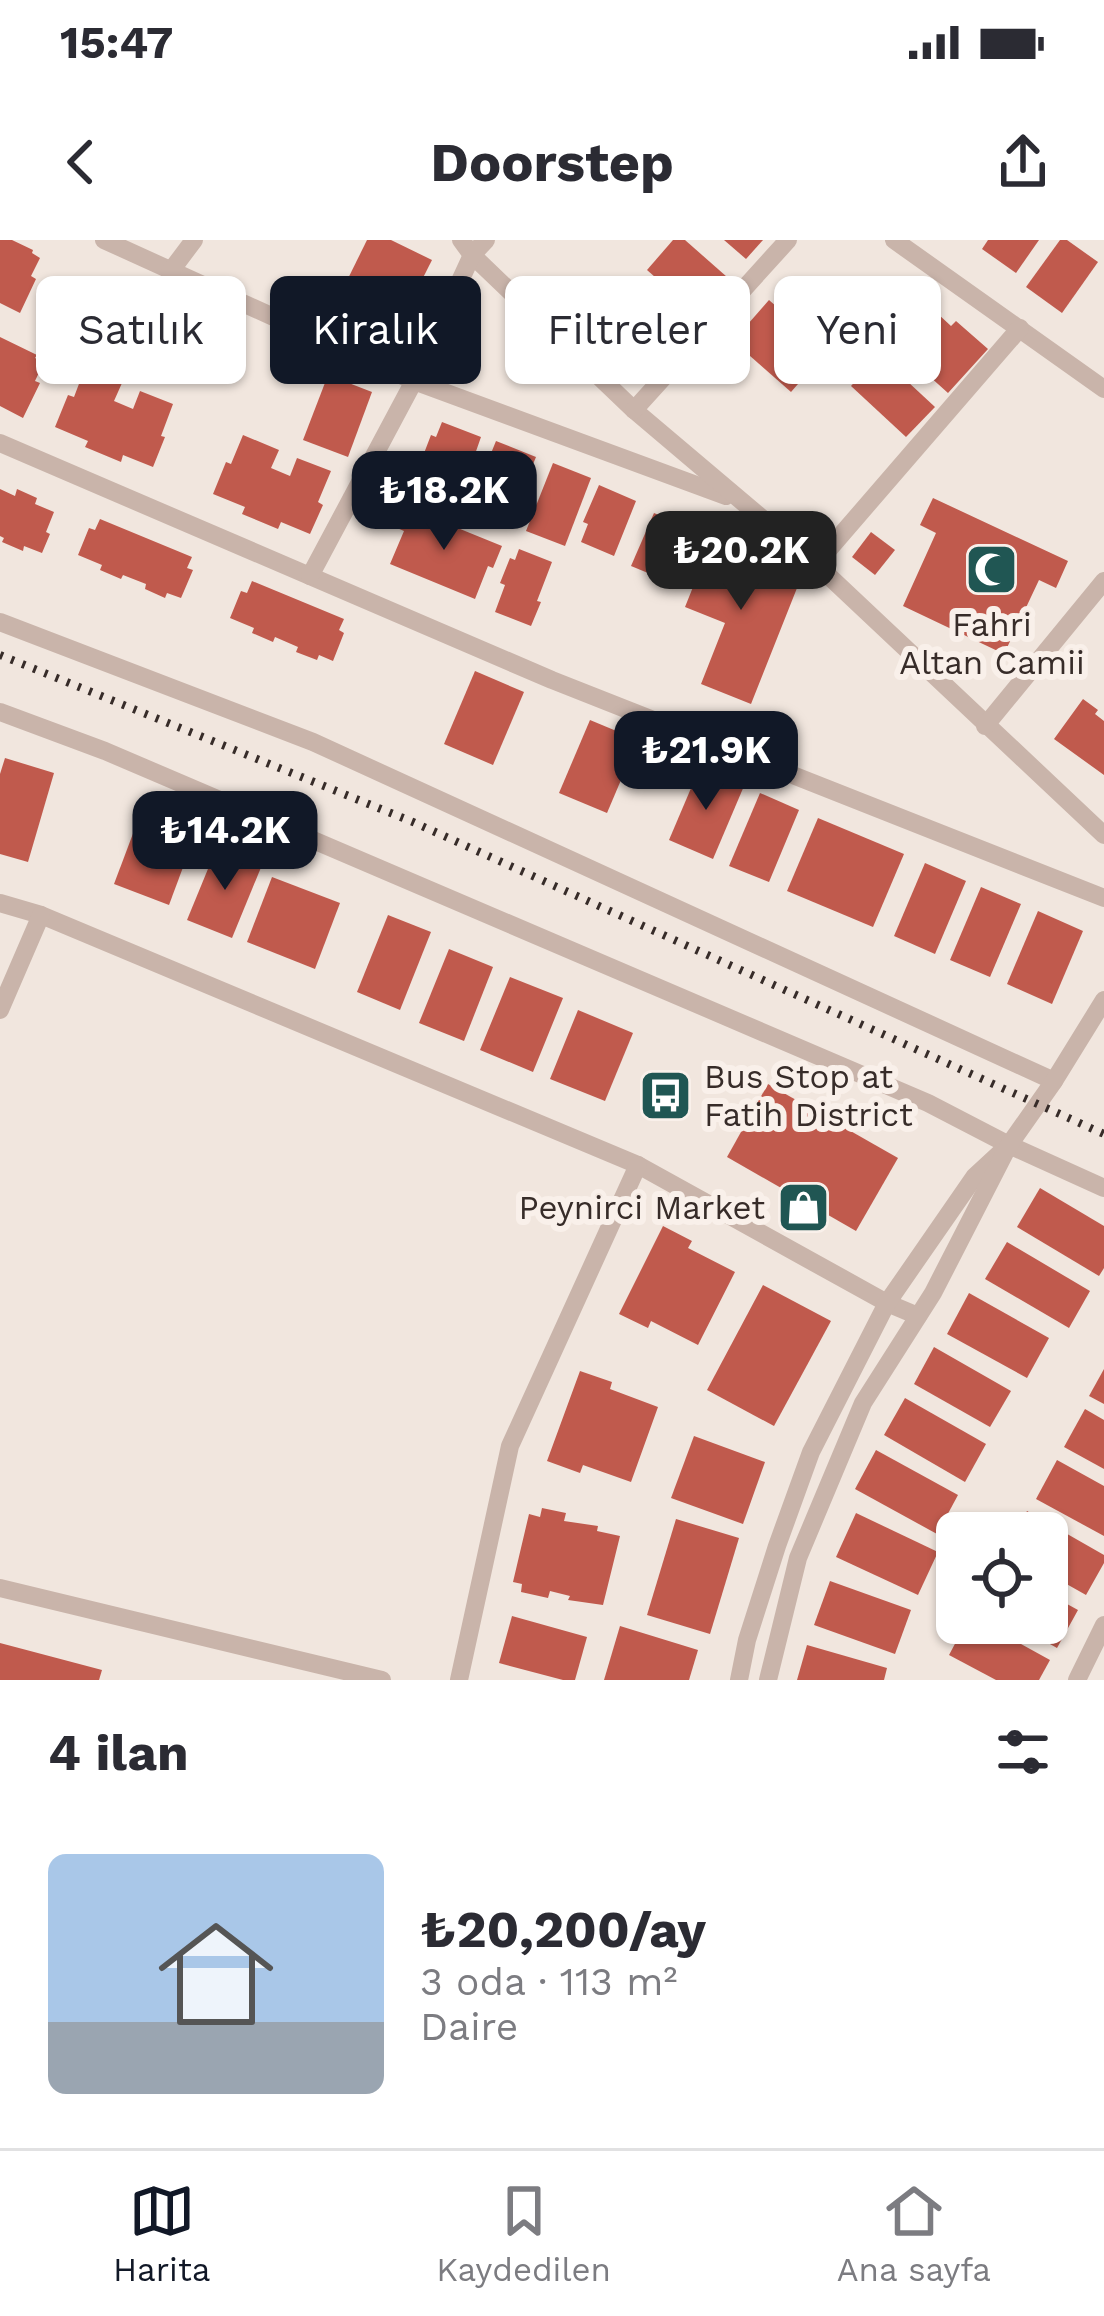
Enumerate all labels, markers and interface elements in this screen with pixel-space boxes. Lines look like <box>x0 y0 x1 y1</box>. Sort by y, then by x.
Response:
text: 15:47 <box>60 16 173 69</box>
icon: back <box>48 129 114 195</box>
icon: share <box>990 129 1056 195</box>
text: Doorstep <box>430 131 674 194</box>
chip: Satılık <box>36 276 246 384</box>
chip: Kiralık <box>270 276 481 384</box>
chip: Filtreler <box>505 276 750 384</box>
chip: Yeni <box>774 276 941 384</box>
pin: ₺18.2K <box>346 451 542 553</box>
text: ₺18.2K <box>379 467 509 512</box>
pin: ₺20.2K <box>643 511 839 613</box>
text: ₺20.2K <box>672 527 810 572</box>
mosque icon: Fahri Altan Camii <box>964 542 1020 598</box>
place label: Fahri Altan Camii <box>899 605 1085 682</box>
pin: ₺21.9K <box>608 711 804 813</box>
text: ₺21.9K <box>641 727 771 772</box>
pin: ₺14.2K <box>127 791 323 893</box>
text: ₺14.2K <box>159 807 291 852</box>
place label: Bus Stop at Fatih District <box>704 1057 913 1134</box>
bus stop icon: Bus Stop at Fatih District <box>637 1067 693 1123</box>
shop icon: Peynirci Market <box>776 1179 832 1235</box>
place label: Peynirci Market <box>519 1188 765 1227</box>
map controls <box>936 1512 1068 1644</box>
button: locate <box>936 1512 1068 1644</box>
icon: filters <box>990 1719 1056 1785</box>
text: 4 ilan <box>48 1723 189 1782</box>
text: ₺20,200/ay <box>420 1900 706 1959</box>
icon: home <box>144 1902 288 2046</box>
text: 3 oda · 113 m² <box>420 1959 678 2004</box>
text: Daire <box>420 2004 518 2049</box>
tab: Harita <box>113 2178 210 2289</box>
tab: Kaydedilen <box>436 2178 611 2289</box>
tab: Ana sayfa <box>837 2178 991 2289</box>

